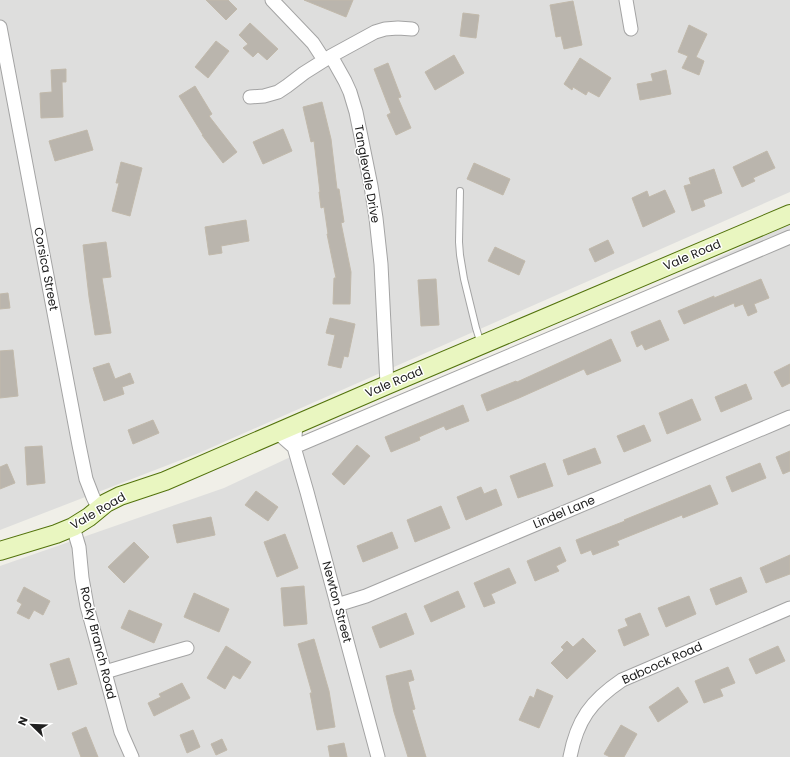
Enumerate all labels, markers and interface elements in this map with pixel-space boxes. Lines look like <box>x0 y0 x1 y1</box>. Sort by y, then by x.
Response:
street label: Tanglevale Drive <box>350 124 384 224</box>
street label: Corsica Street <box>30 226 63 312</box>
street label: Vale Road <box>660 235 723 274</box>
street label: Vale Road <box>362 362 425 401</box>
street label: Vale Road <box>67 488 128 533</box>
street label: Lindel Lane <box>530 491 597 532</box>
street label: Newton Street <box>318 559 357 645</box>
street label: Rocky Branch Road <box>76 585 121 701</box>
street label: Babcock Road <box>619 637 705 688</box>
north arrow <box>12 705 52 745</box>
text: N <box>14 714 32 728</box>

